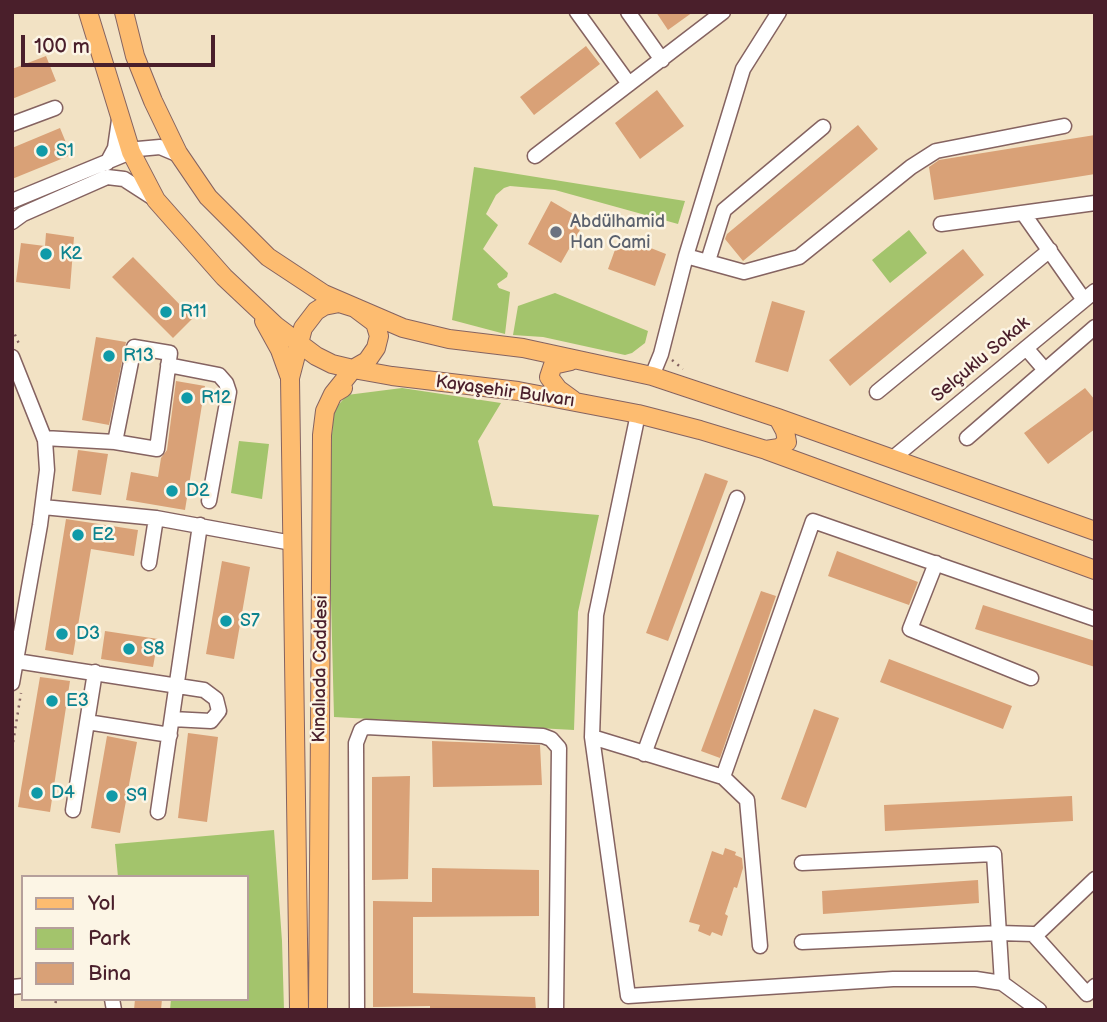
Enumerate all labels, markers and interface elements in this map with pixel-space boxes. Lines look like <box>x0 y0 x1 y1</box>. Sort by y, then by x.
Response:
scale bar <box>24 21 219 65</box>
text: 100 m <box>34 34 90 59</box>
place label: S1 <box>56 140 74 162</box>
marker: S1 <box>34 143 50 159</box>
place label: Abdülhamid Han Cami <box>570 211 665 254</box>
marker: Abdülhamid Han Cami <box>548 224 564 240</box>
place label: K2 <box>60 243 82 265</box>
marker: K2 <box>38 246 54 262</box>
place label: R11 <box>180 301 207 323</box>
marker: R11 <box>158 304 174 320</box>
street label: Selçuklu Sokak <box>928 313 1034 407</box>
place label: R13 <box>123 345 154 367</box>
marker: R13 <box>101 348 117 364</box>
street label: Kayaşehir Bulvarı <box>434 372 576 412</box>
place label: R12 <box>201 387 231 409</box>
marker: R12 <box>179 390 195 406</box>
place label: D2 <box>186 480 210 502</box>
marker: D2 <box>164 483 180 499</box>
place label: E2 <box>92 524 114 546</box>
marker: E2 <box>70 527 86 543</box>
street label: Kınalıada Caddesi <box>309 595 333 743</box>
place label: S7 <box>240 610 260 632</box>
marker: S7 <box>218 613 234 629</box>
place label: D3 <box>76 623 100 645</box>
marker: D3 <box>54 626 70 642</box>
place label: S8 <box>143 638 164 660</box>
marker: S8 <box>121 641 137 657</box>
place label: E3 <box>66 690 89 712</box>
marker: E3 <box>44 693 60 709</box>
place label: D4 <box>51 782 75 804</box>
marker: D4 <box>29 785 45 801</box>
place label: S9 <box>126 785 147 807</box>
marker: S9 <box>104 788 120 804</box>
legend <box>21 875 248 1001</box>
text: Yol <box>88 891 115 916</box>
text: Park <box>88 926 130 951</box>
text: Bina <box>88 961 131 986</box>

